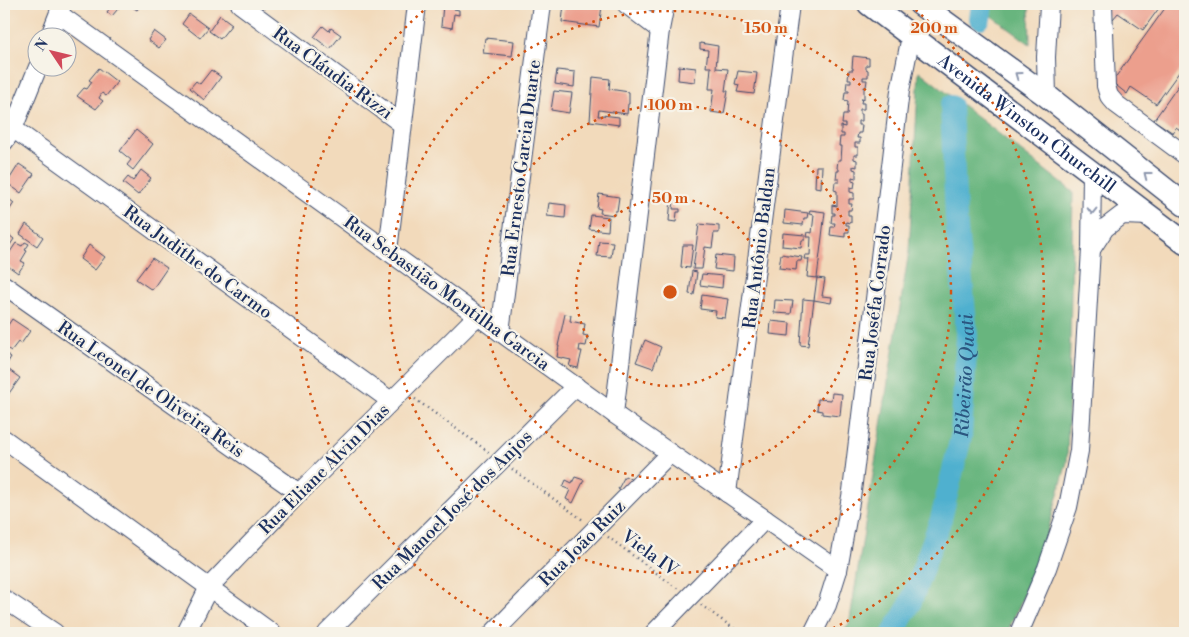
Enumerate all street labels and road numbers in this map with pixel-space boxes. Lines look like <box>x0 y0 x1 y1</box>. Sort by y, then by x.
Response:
street label: Rua Cláudia Rizzi <box>268 22 397 125</box>
street label: Avenida Winston Churchill <box>932 48 1121 199</box>
street label: Rua Ernesto Garcia Duarte <box>497 58 546 278</box>
street label: Rua Antônio Baldan <box>738 166 781 330</box>
street label: Rua Judithe do Carmo <box>119 200 277 324</box>
street label: Rua Sebastião Montilha Garcia <box>339 211 555 377</box>
street label: Rua Joséfa Corrado <box>854 224 897 383</box>
street label: Rua Leonel de Oliveira Reis <box>53 316 249 463</box>
street label: Rua Eliane Alvin Dias <box>254 399 395 540</box>
street label: Rua Manoel José dos Anjos <box>368 425 537 595</box>
street label: Rua João Ruiz <box>534 495 631 592</box>
street label: Viela IV <box>616 524 683 582</box>

